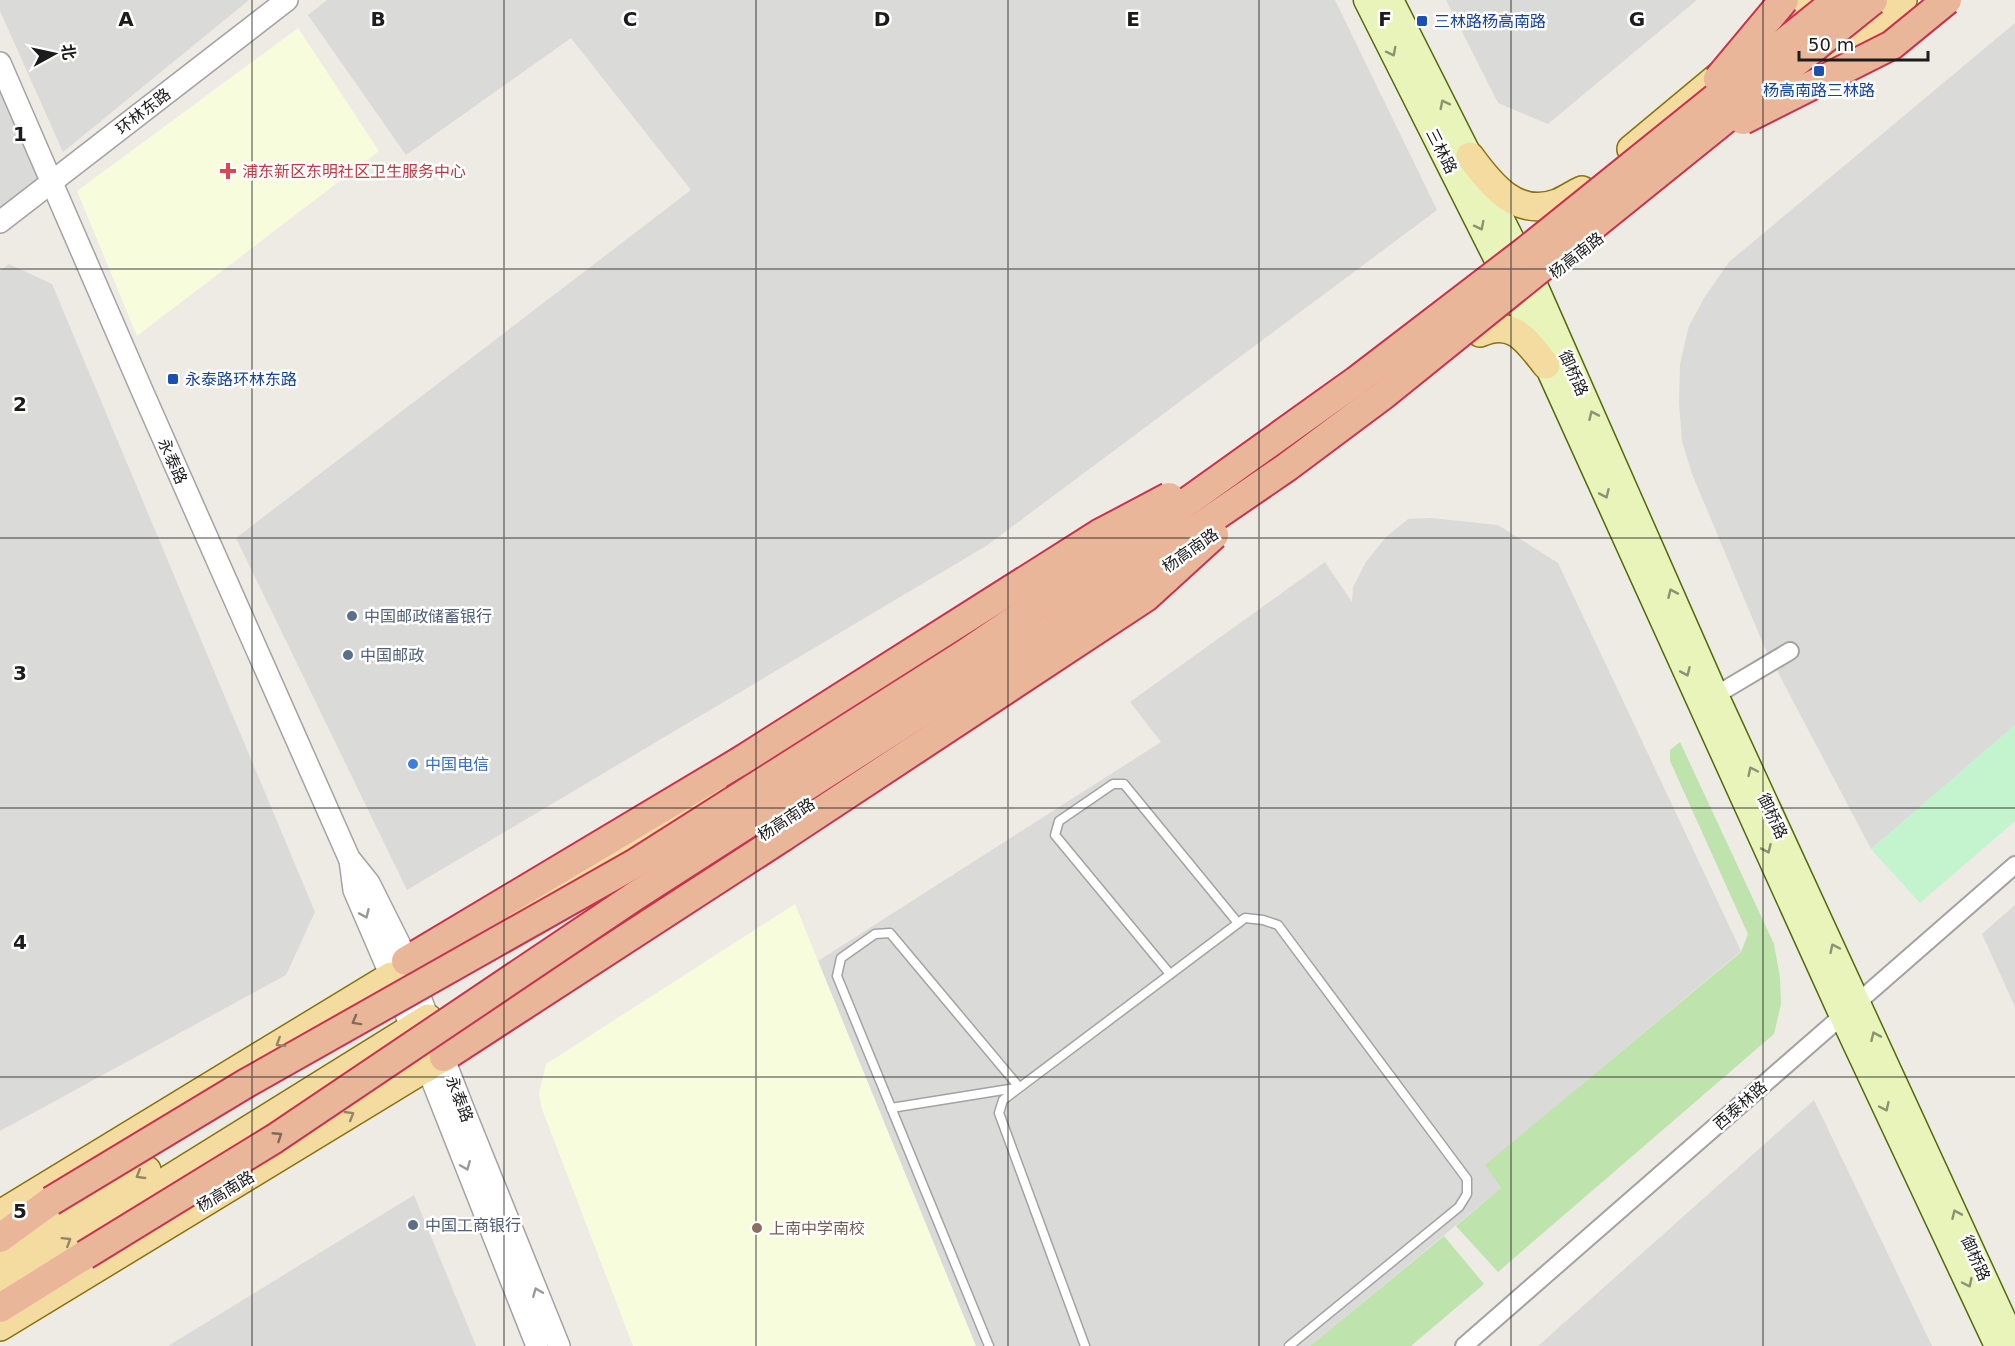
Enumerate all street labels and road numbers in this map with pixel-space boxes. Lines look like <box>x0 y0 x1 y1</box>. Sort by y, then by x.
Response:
street label: 环林东路 <box>112 84 174 139</box>
street label: 三林路 <box>1422 126 1461 177</box>
street label: 杨高南路 <box>1545 228 1607 283</box>
street label: 御桥路 <box>1555 347 1592 399</box>
street label: 永泰路 <box>154 435 191 487</box>
street label: 杨高南路 <box>1159 524 1222 577</box>
street label: 御桥路 <box>1754 790 1791 842</box>
street label: 杨高南路 <box>754 794 818 845</box>
street label: 永泰路 <box>442 1073 477 1125</box>
street label: 西泰林路 <box>1710 1077 1771 1134</box>
street label: 杨高南路 <box>193 1167 258 1216</box>
street label: 御桥路 <box>1957 1232 1994 1284</box>

